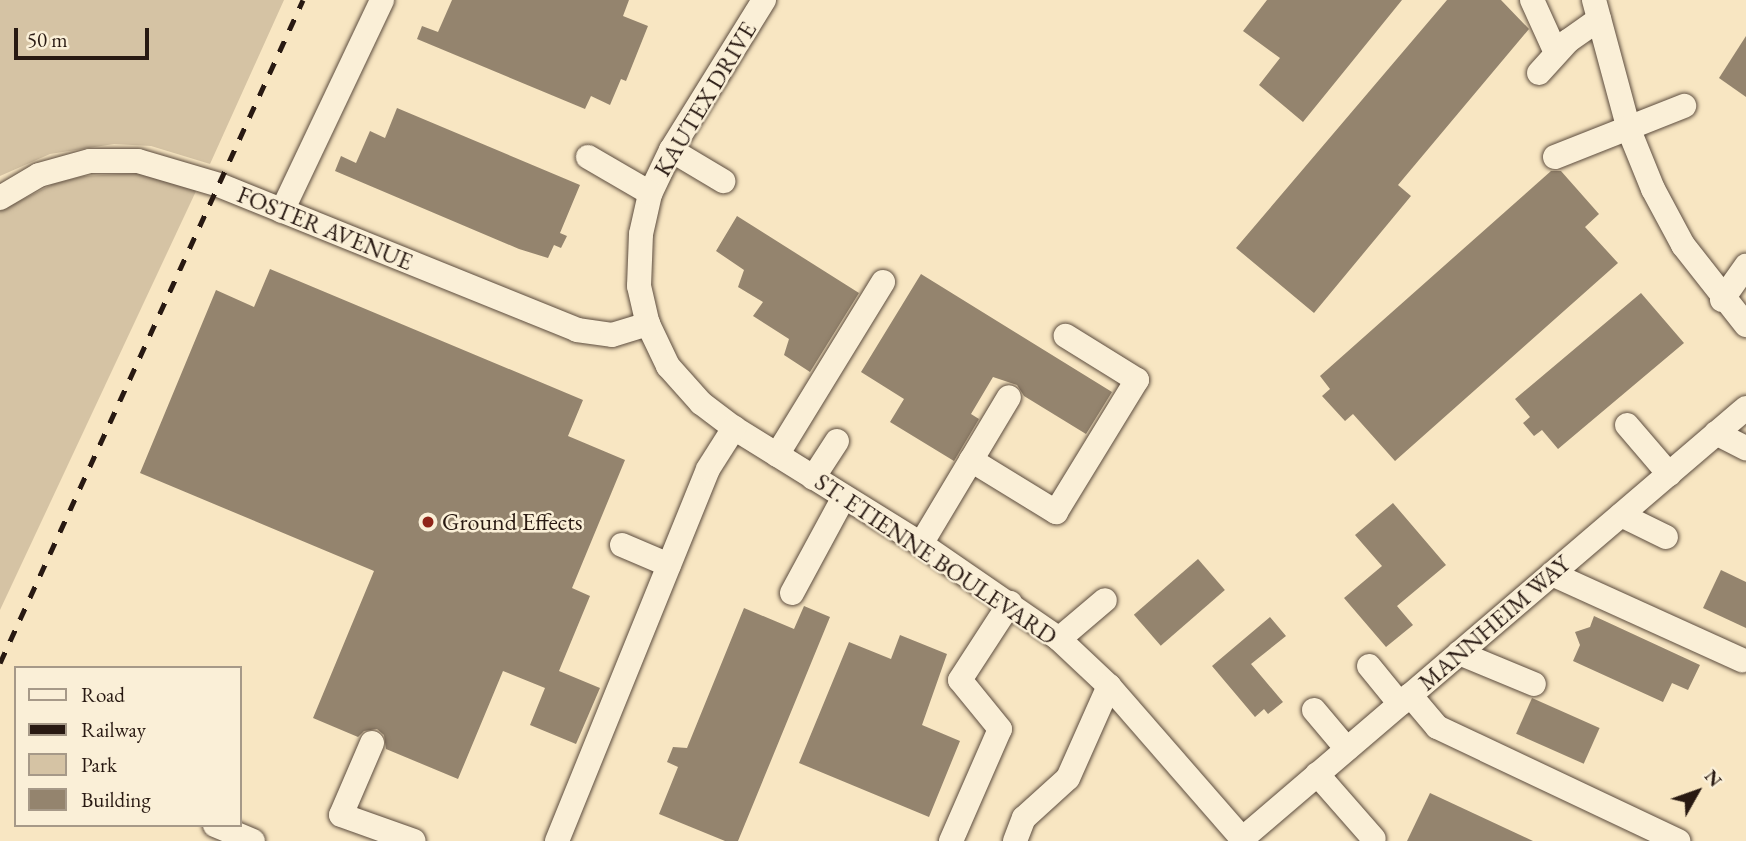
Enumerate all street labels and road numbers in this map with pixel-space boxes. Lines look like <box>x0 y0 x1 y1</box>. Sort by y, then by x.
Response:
street label: KAUTEX DRIVE <box>648 17 762 181</box>
street label: FOSTER AVENUE <box>233 180 417 276</box>
street label: ST. ETIENNE BOULEVARD <box>809 467 1063 651</box>
street label: MANNHEIM WAY <box>1412 549 1576 697</box>

